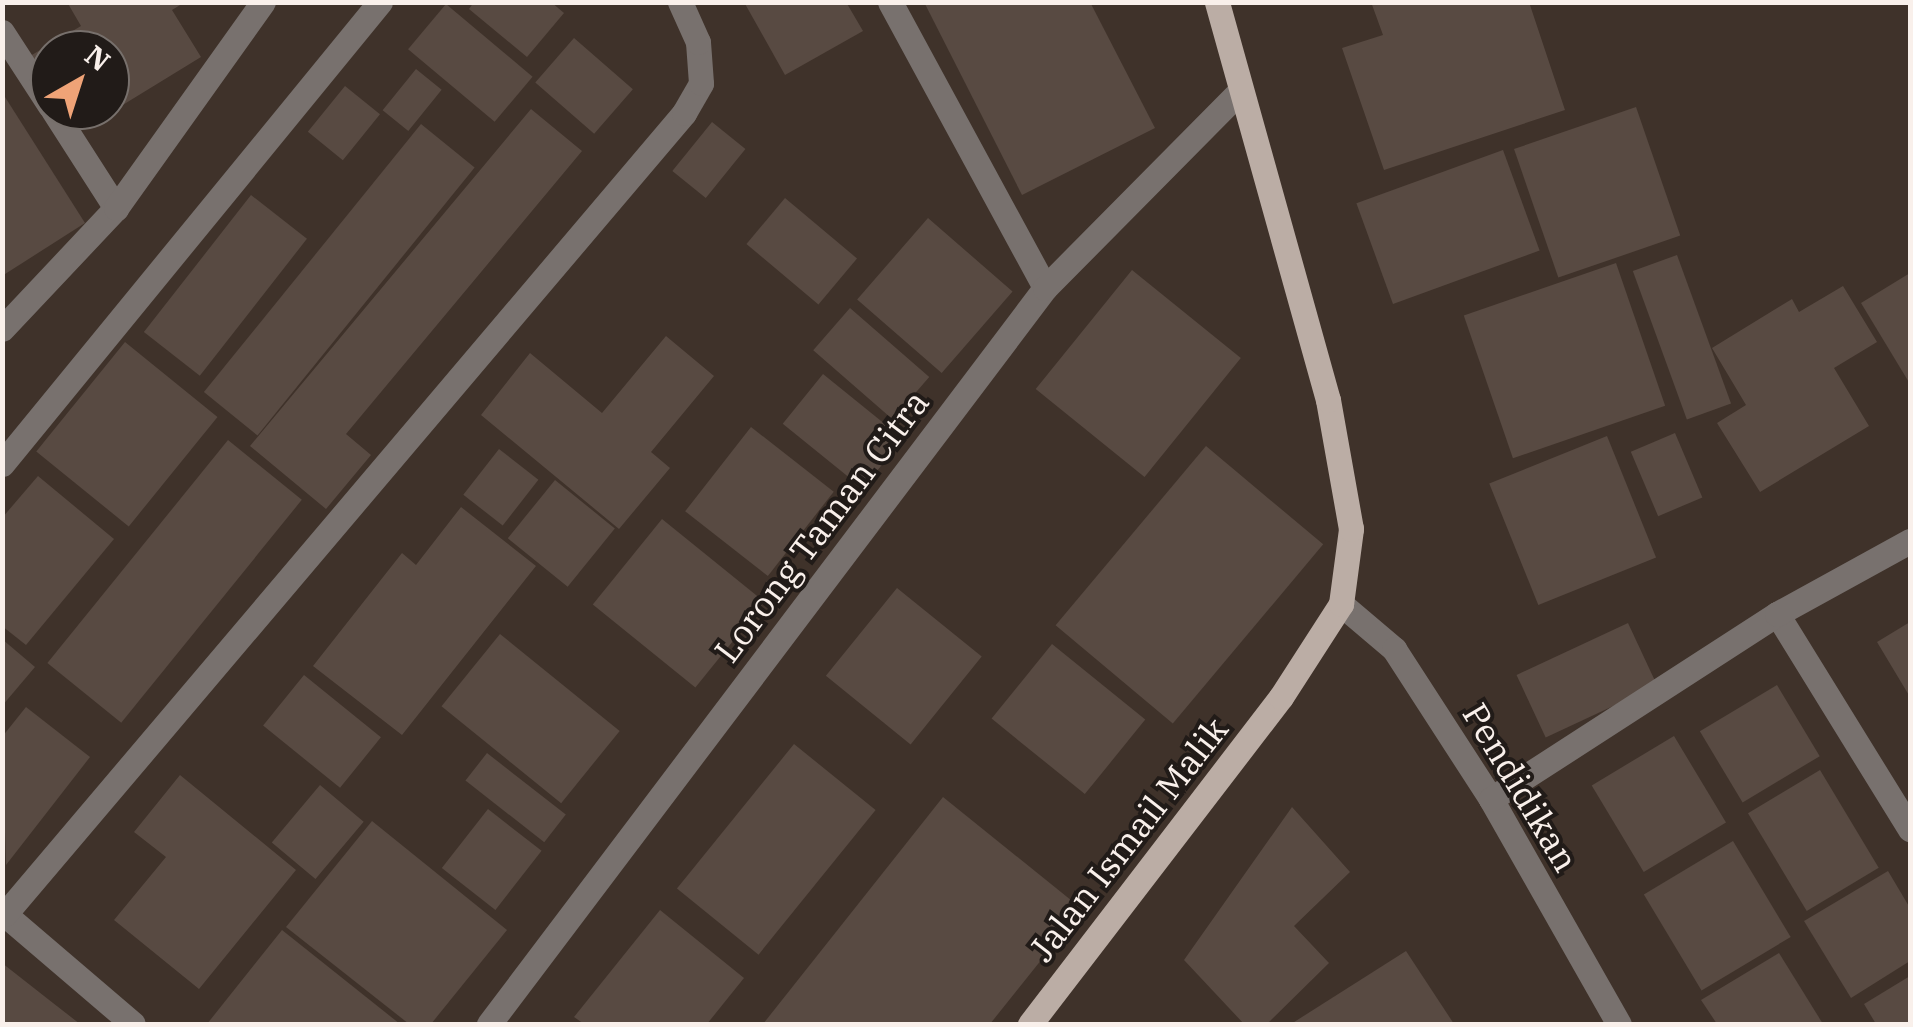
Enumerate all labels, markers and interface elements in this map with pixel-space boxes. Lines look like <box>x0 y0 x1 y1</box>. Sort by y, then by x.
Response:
north arrow <box>30 30 130 130</box>
text: N <box>78 37 118 79</box>
street label: Lorong Taman Citra <box>705 382 937 670</box>
street label: Pendidikan <box>1454 695 1588 879</box>
street label: Jalan Ismail Malik <box>1020 709 1236 969</box>

